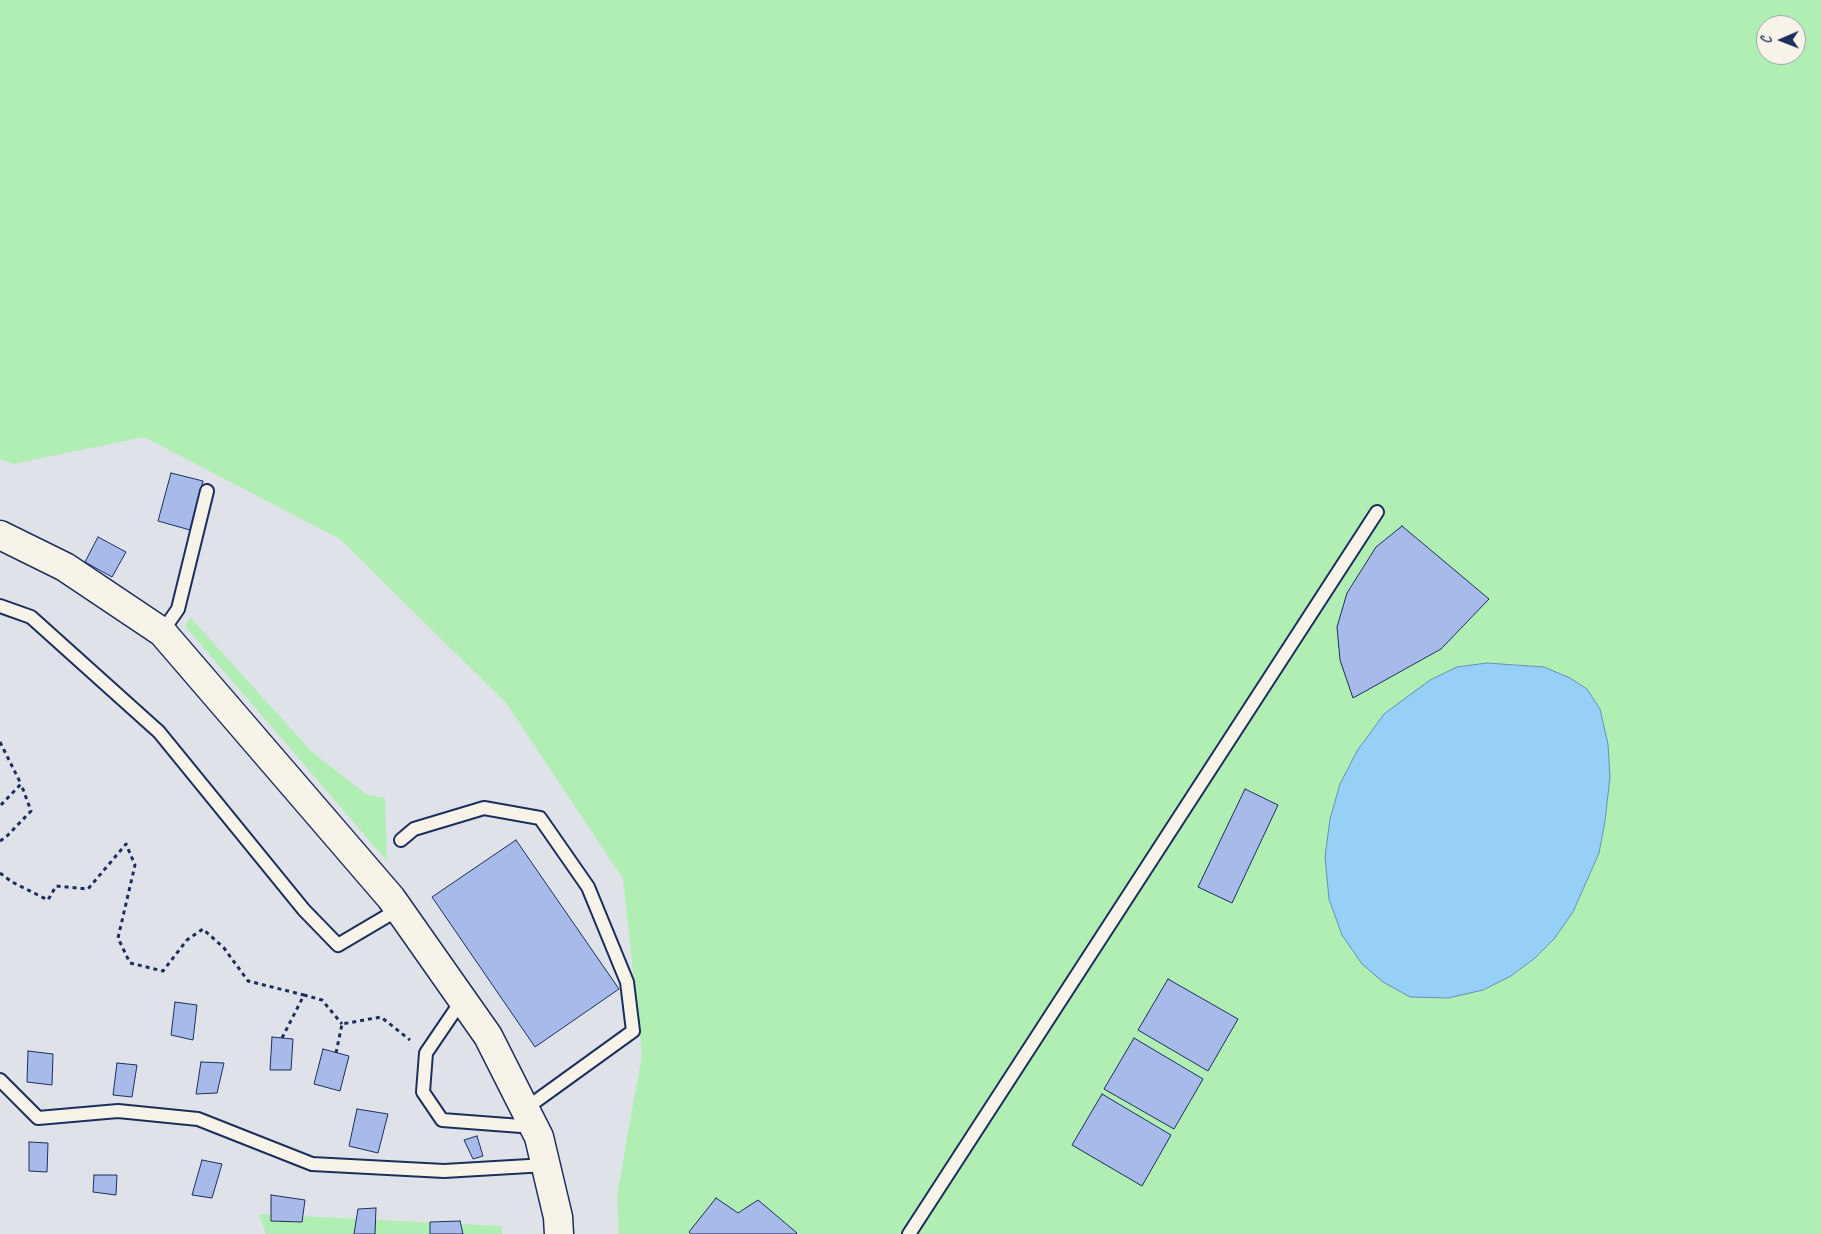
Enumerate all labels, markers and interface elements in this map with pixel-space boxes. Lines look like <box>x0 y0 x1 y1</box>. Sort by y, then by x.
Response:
north arrow <box>1756 15 1806 65</box>
text: С <box>1758 37 1775 44</box>

